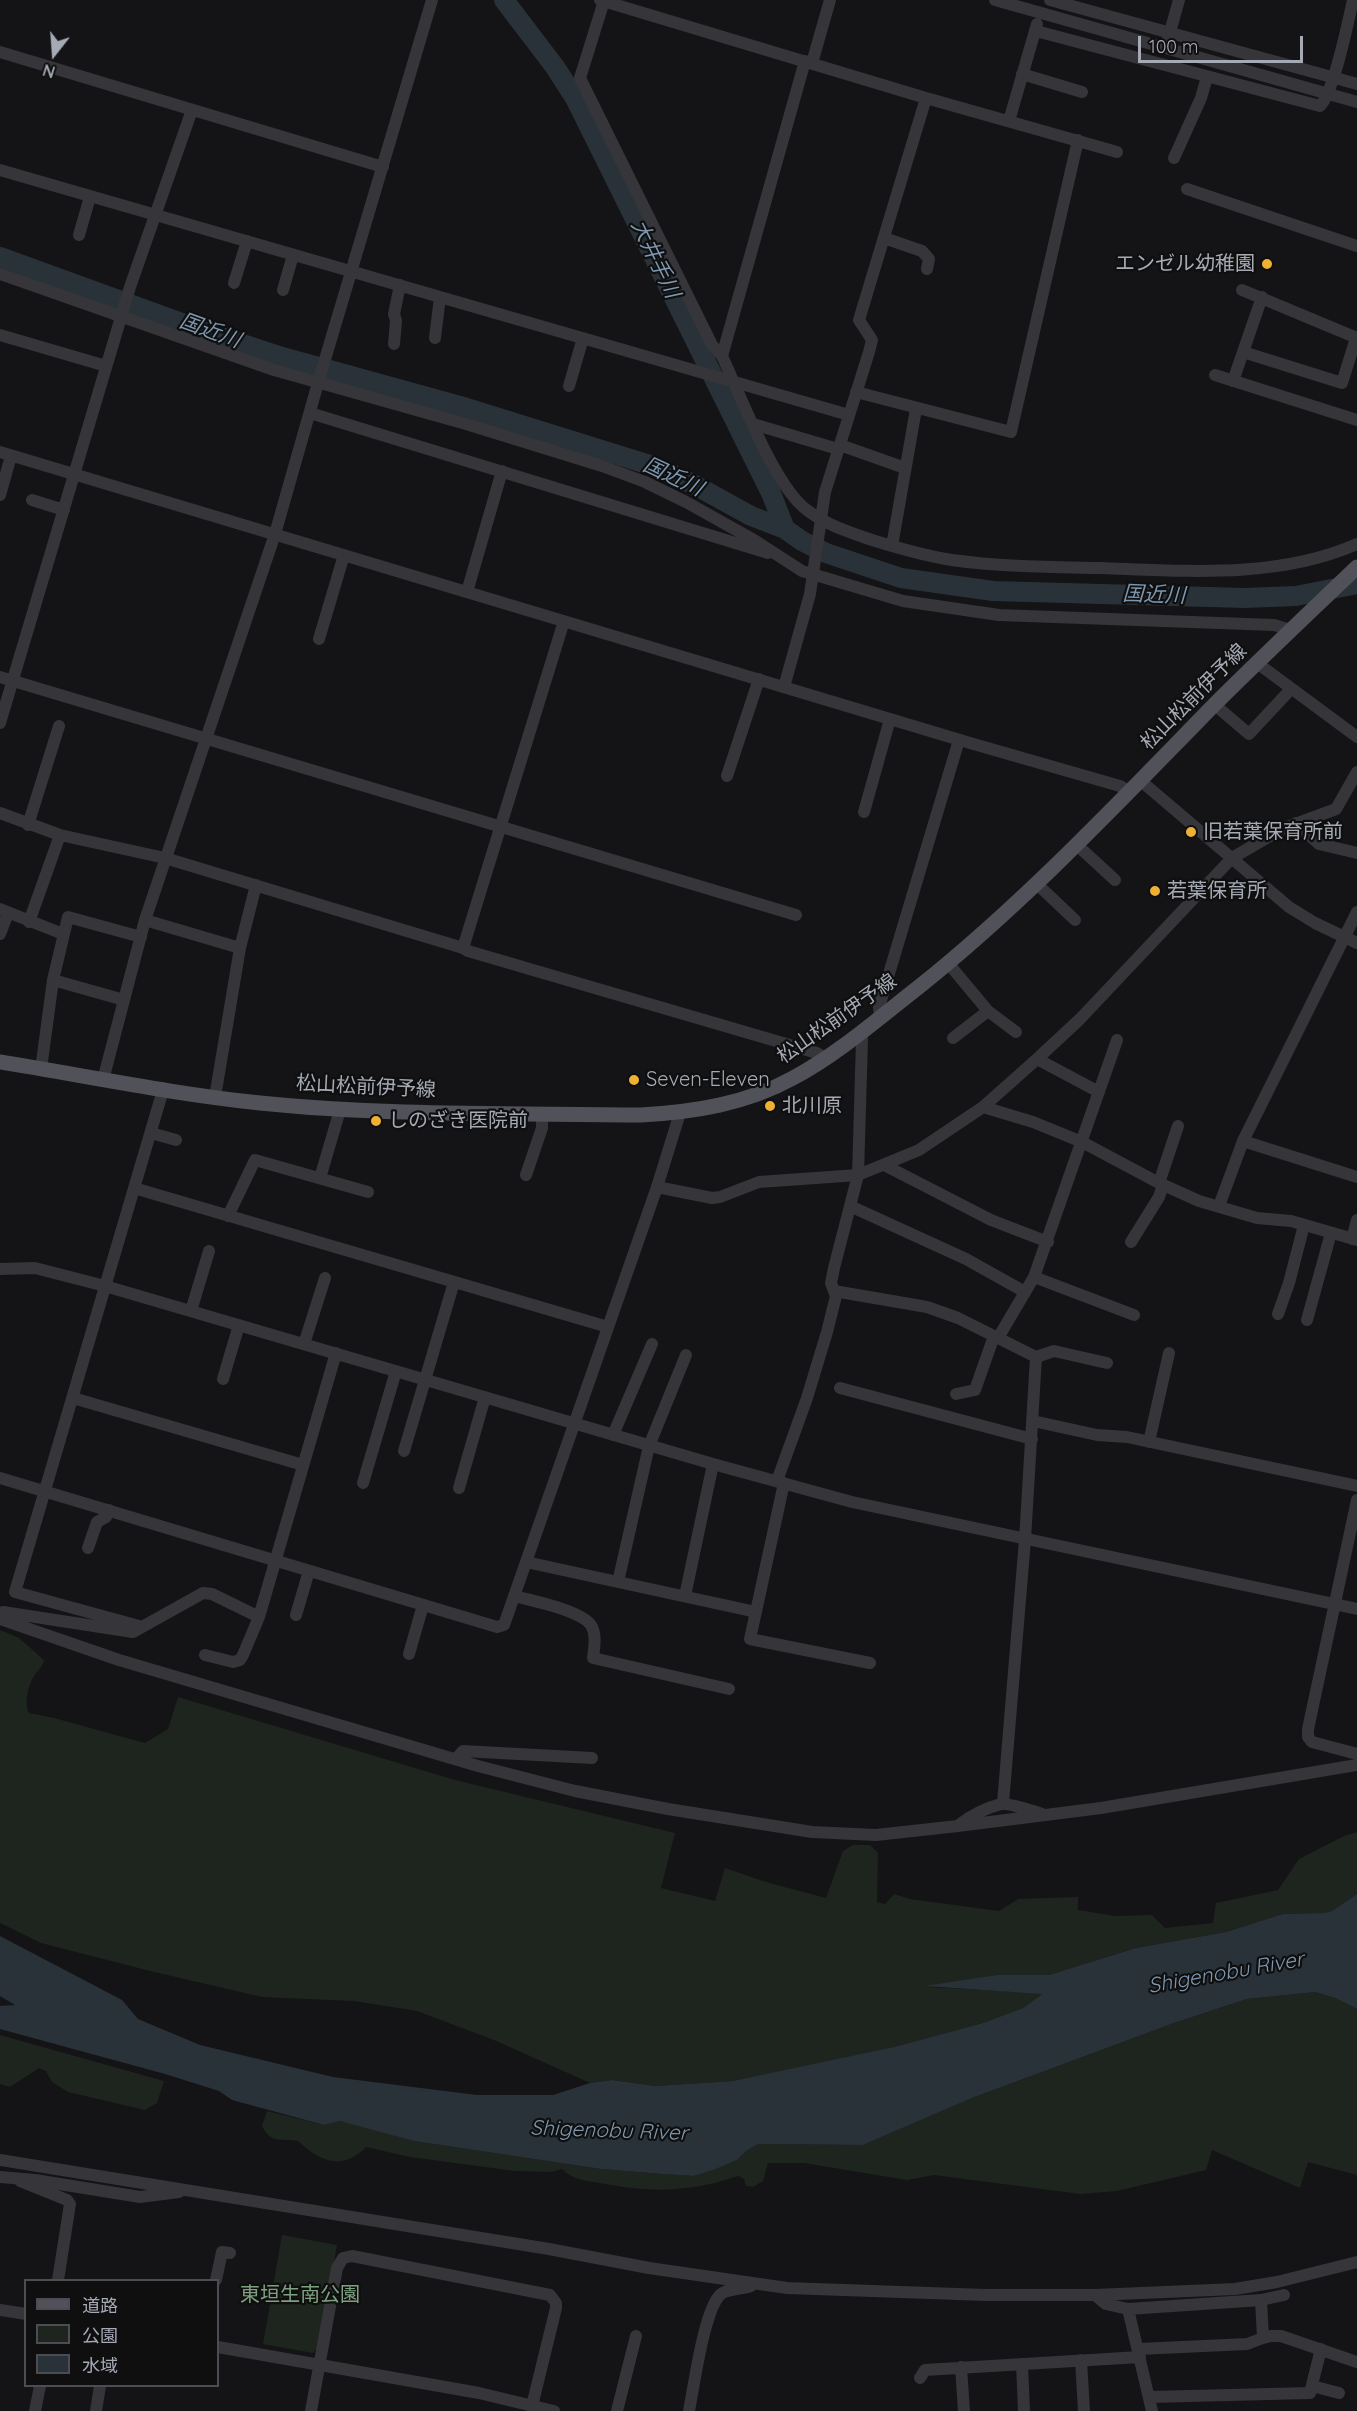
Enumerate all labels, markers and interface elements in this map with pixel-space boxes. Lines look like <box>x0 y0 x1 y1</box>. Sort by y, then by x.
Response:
north arrow <box>24 24 84 84</box>
scale bar <box>1141 24 1306 62</box>
text: 100 m <box>1149 35 1198 58</box>
text: N <box>40 60 57 82</box>
water label: 大井手川 <box>625 216 685 302</box>
place label: エンゼル幼稚園 <box>1115 252 1255 276</box>
marker: エンゼル幼稚園 <box>1260 257 1274 271</box>
water label: 国近川 <box>176 308 244 354</box>
water label: 国近川 <box>639 452 707 502</box>
water label: 国近川 <box>1122 581 1186 609</box>
street label: 松山松前伊予線 <box>1136 639 1252 755</box>
place label: 旧若葉保育所前 <box>1203 820 1343 844</box>
marker: 旧若葉保育所前 <box>1184 825 1198 839</box>
place label: 若葉保育所 <box>1167 879 1267 903</box>
marker: 若葉保育所 <box>1148 884 1162 898</box>
street label: 松山松前伊予線 <box>773 969 901 1069</box>
place label: Seven-Eleven <box>646 1068 770 1092</box>
street label: 松山松前伊予線 <box>295 1071 437 1103</box>
marker: Seven-Eleven <box>627 1073 641 1087</box>
place label: 北川原 <box>782 1094 842 1118</box>
marker: 北川原 <box>763 1099 777 1113</box>
place label: しのざき医院前 <box>388 1109 528 1133</box>
marker: しのざき医院前 <box>369 1114 383 1128</box>
water label: Shigenobu River <box>1146 1947 1306 1999</box>
water label: Shigenobu River <box>530 2116 688 2146</box>
legend <box>24 2279 219 2387</box>
park label: 東垣生南公園 <box>240 2283 360 2307</box>
text: 道路 <box>82 2294 118 2317</box>
text: 公園 <box>82 2324 118 2347</box>
text: 水域 <box>82 2354 118 2377</box>

